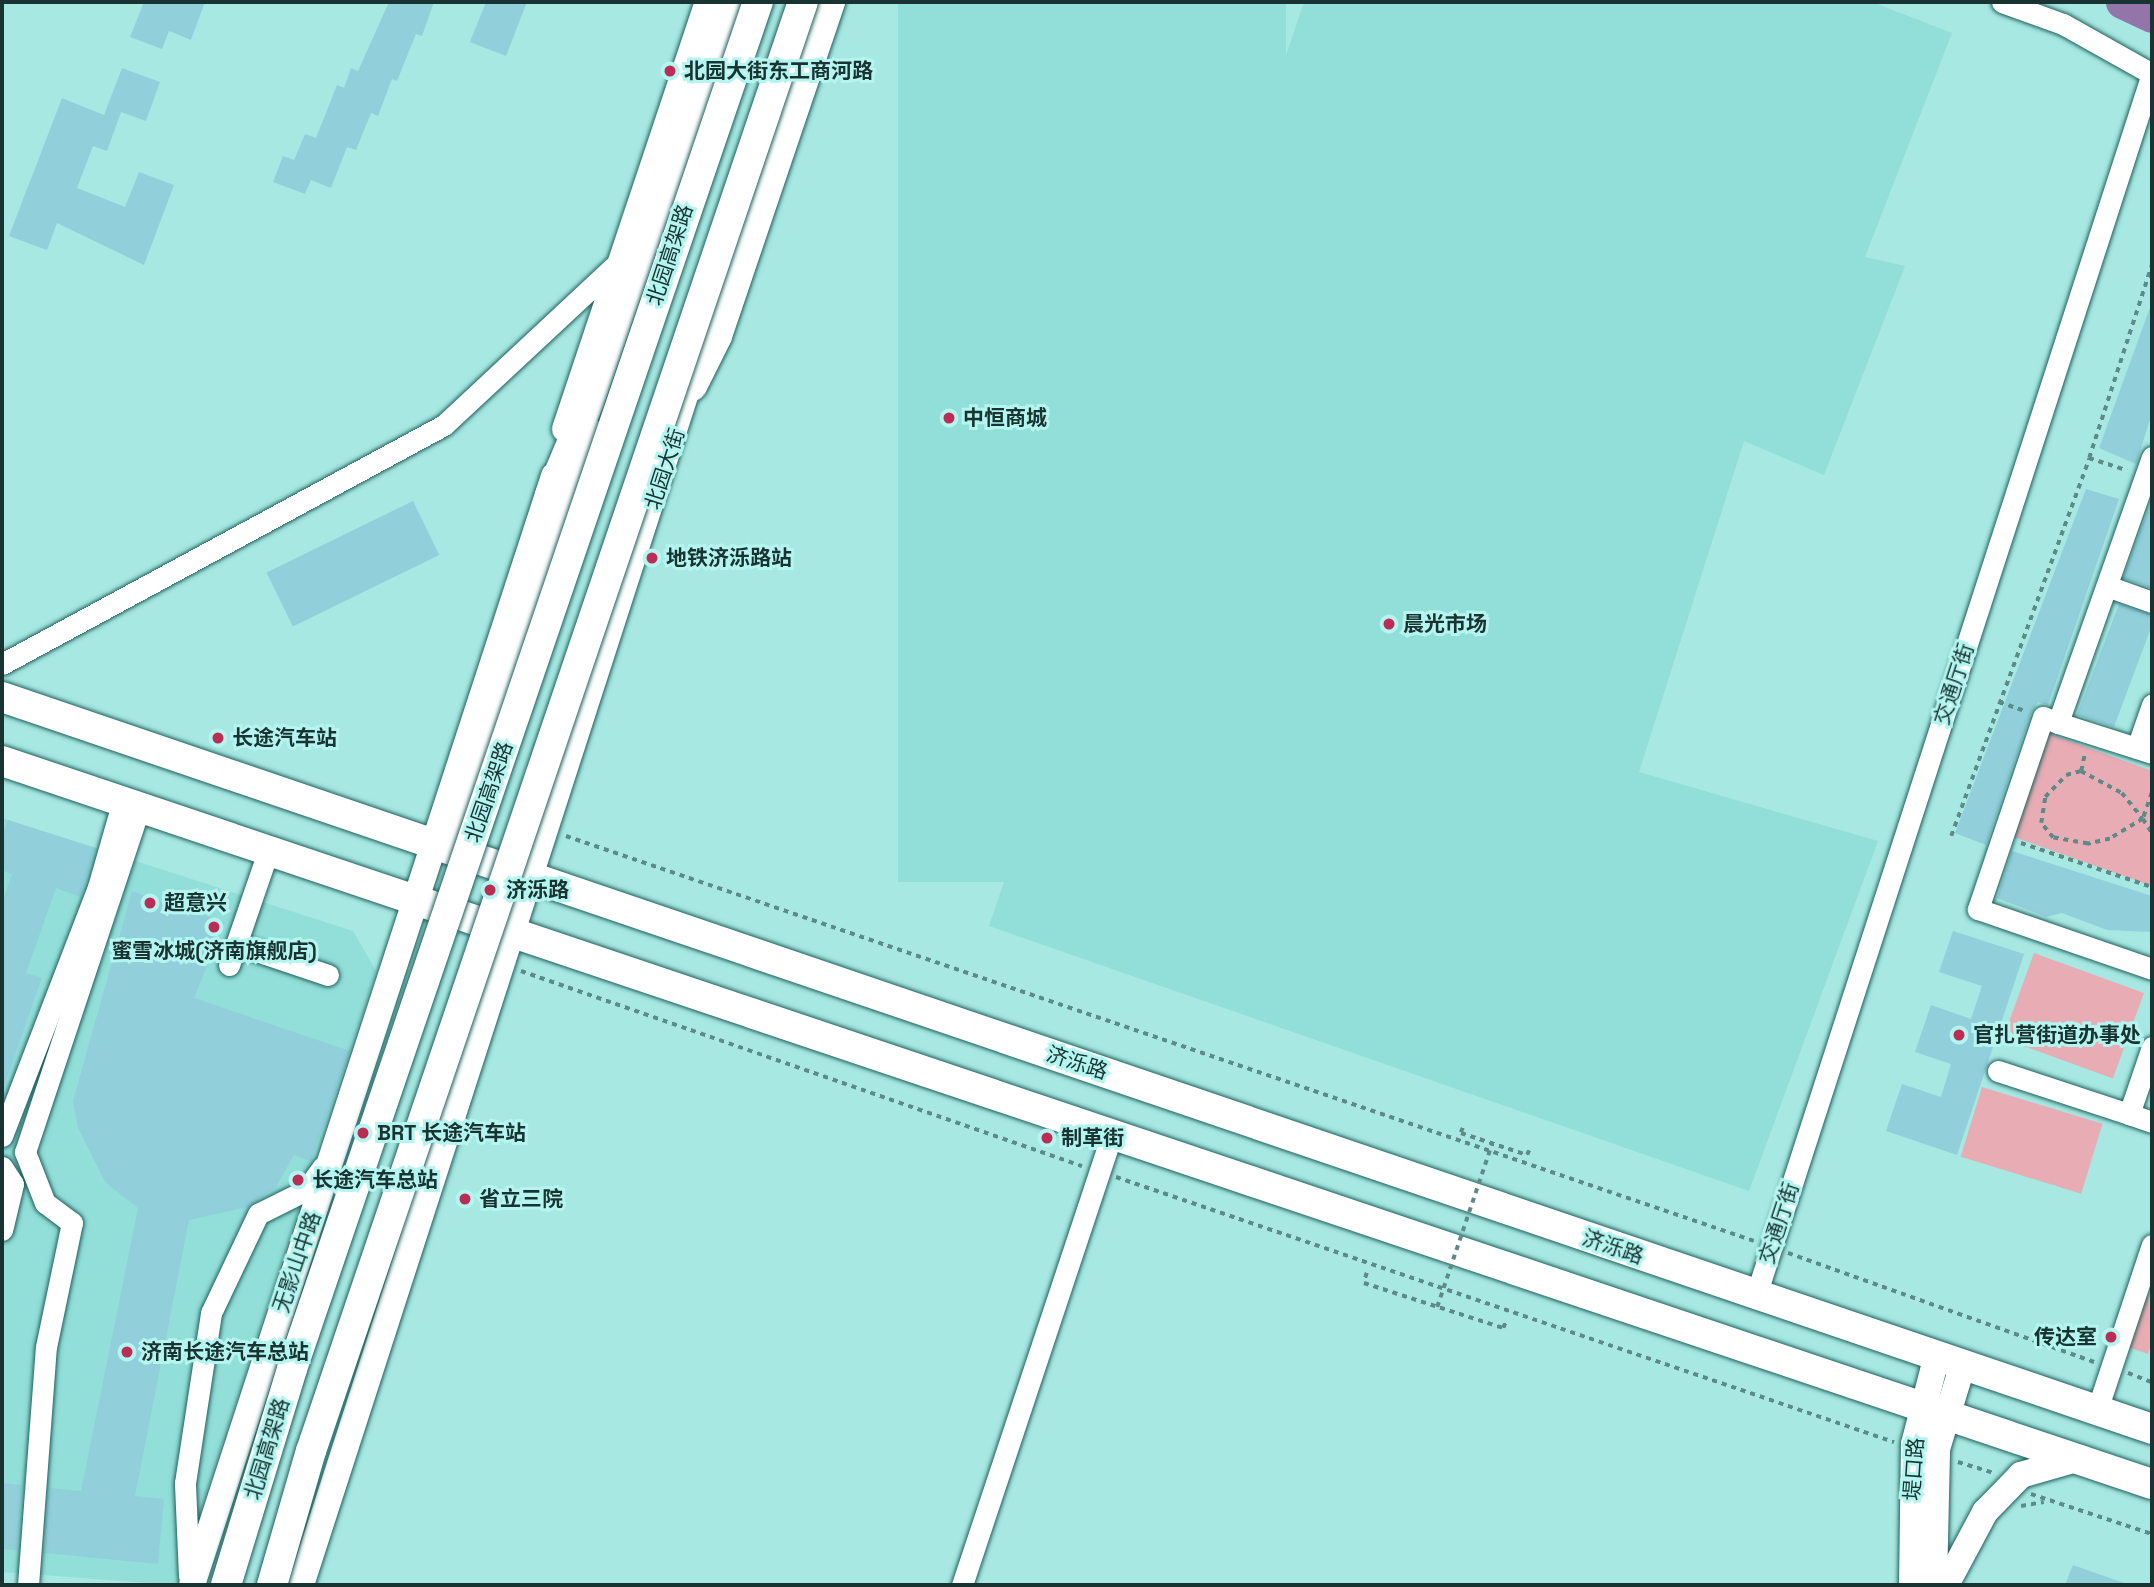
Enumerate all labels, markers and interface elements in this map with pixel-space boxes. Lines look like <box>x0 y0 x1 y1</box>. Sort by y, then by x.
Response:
place label: 北园大街东工商河路 <box>684 58 873 84</box>
marker: 北园大街东工商河路 <box>662 63 678 79</box>
street label: 北园高架路 <box>642 201 698 309</box>
place label: 中恒商城 <box>963 405 1047 431</box>
marker: 中恒商城 <box>941 410 957 426</box>
street label: 北园大街 <box>640 425 690 513</box>
place label: 地铁济泺路站 <box>666 545 792 571</box>
marker: 地铁济泺路站 <box>644 550 660 566</box>
place label: 晨光市场 <box>1403 611 1487 637</box>
marker: 晨光市场 <box>1381 616 1397 632</box>
street label: 交通厅街 <box>1929 640 1979 728</box>
place label: 长途汽车站 <box>232 725 337 751</box>
marker: 长途汽车站 <box>210 730 226 746</box>
street label: 北园高架路 <box>460 738 518 846</box>
place label: 济泺路 <box>506 877 569 903</box>
marker: 济泺路 <box>480 880 500 900</box>
place label: 超意兴 <box>164 890 227 916</box>
marker: 超意兴 <box>142 895 158 911</box>
marker: 蜜雪冰城(济南旗舰店) <box>206 919 222 935</box>
place label: 蜜雪冰城(济南旗舰店) <box>111 938 317 964</box>
place label: 官扎营街道办事处 <box>1973 1022 2141 1048</box>
marker: 官扎营街道办事处 <box>1951 1027 1967 1043</box>
street label: 济泺路 <box>1043 1041 1111 1085</box>
place label: BRT 长途汽车站 <box>377 1120 527 1146</box>
marker: BRT 长途汽车站 <box>355 1125 371 1141</box>
place label: 制革街 <box>1061 1125 1124 1151</box>
marker: 制革街 <box>1039 1130 1055 1146</box>
place label: 长途汽车总站 <box>312 1167 438 1193</box>
marker: 长途汽车总站 <box>290 1172 306 1188</box>
street label: 交通厅街 <box>1754 1179 1804 1267</box>
place label: 省立三院 <box>479 1186 563 1212</box>
marker: 省立三院 <box>457 1191 473 1207</box>
street label: 无影山中路 <box>268 1208 326 1316</box>
street label: 济泺路 <box>1579 1225 1647 1269</box>
place label: 传达室 <box>2034 1324 2097 1350</box>
marker: 传达室 <box>2103 1329 2119 1345</box>
place label: 济南长途汽车总站 <box>141 1339 309 1365</box>
marker: 济南长途汽车总站 <box>119 1344 135 1360</box>
street label: 北园高架路 <box>240 1395 294 1503</box>
street label: 堤口路 <box>1899 1437 1929 1501</box>

